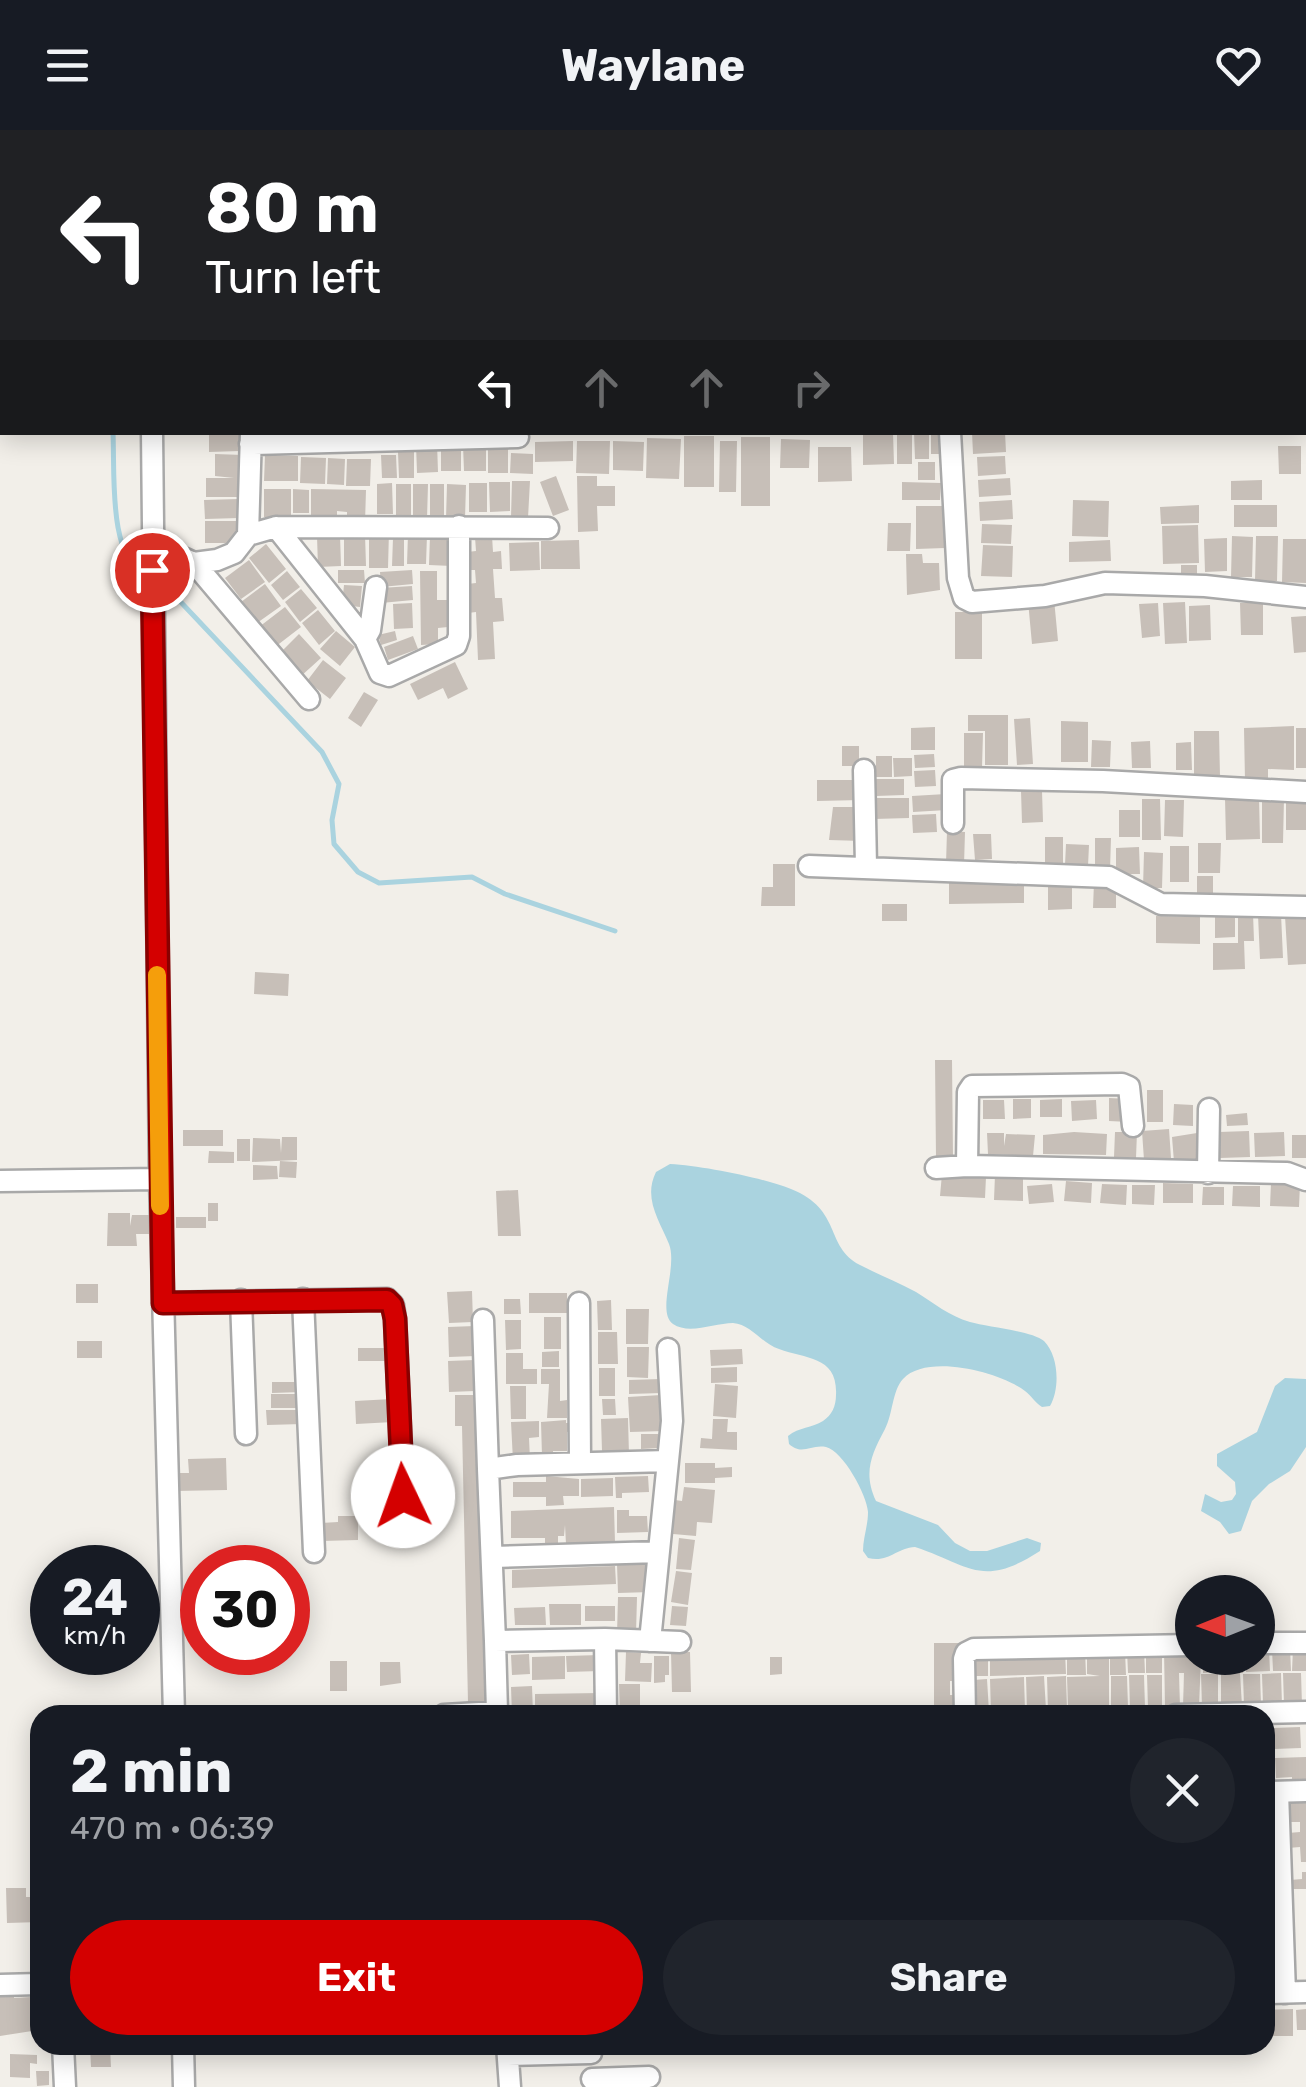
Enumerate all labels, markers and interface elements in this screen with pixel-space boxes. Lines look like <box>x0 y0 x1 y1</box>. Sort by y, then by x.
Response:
icon: menu <box>40 38 95 93</box>
icon: heart <box>1211 38 1266 93</box>
text: Waylane <box>561 39 745 92</box>
text: 80 m <box>205 167 379 250</box>
icon: left <box>40 170 170 300</box>
text: Turn left <box>205 251 381 304</box>
icon: left <box>469 360 524 415</box>
icon: ahead <box>574 360 629 415</box>
icon: ahead <box>679 360 734 415</box>
icon: right <box>784 360 839 415</box>
pin <box>110 528 195 613</box>
icon: arrive <box>125 543 180 598</box>
position arrow <box>351 1444 455 1548</box>
speed limit sign: 30 <box>180 1545 310 1675</box>
text: 24 <box>62 1568 128 1628</box>
north arrow <box>1175 1575 1275 1675</box>
map controls <box>1175 1575 1275 1675</box>
text: km/h <box>64 1621 126 1650</box>
text: 2 min <box>70 1736 232 1807</box>
button: close <box>1130 1738 1235 1843</box>
text: 470 m · 06:39 <box>70 1809 275 1847</box>
button: Exit <box>70 1920 643 2035</box>
button: Share <box>663 1920 1235 2035</box>

